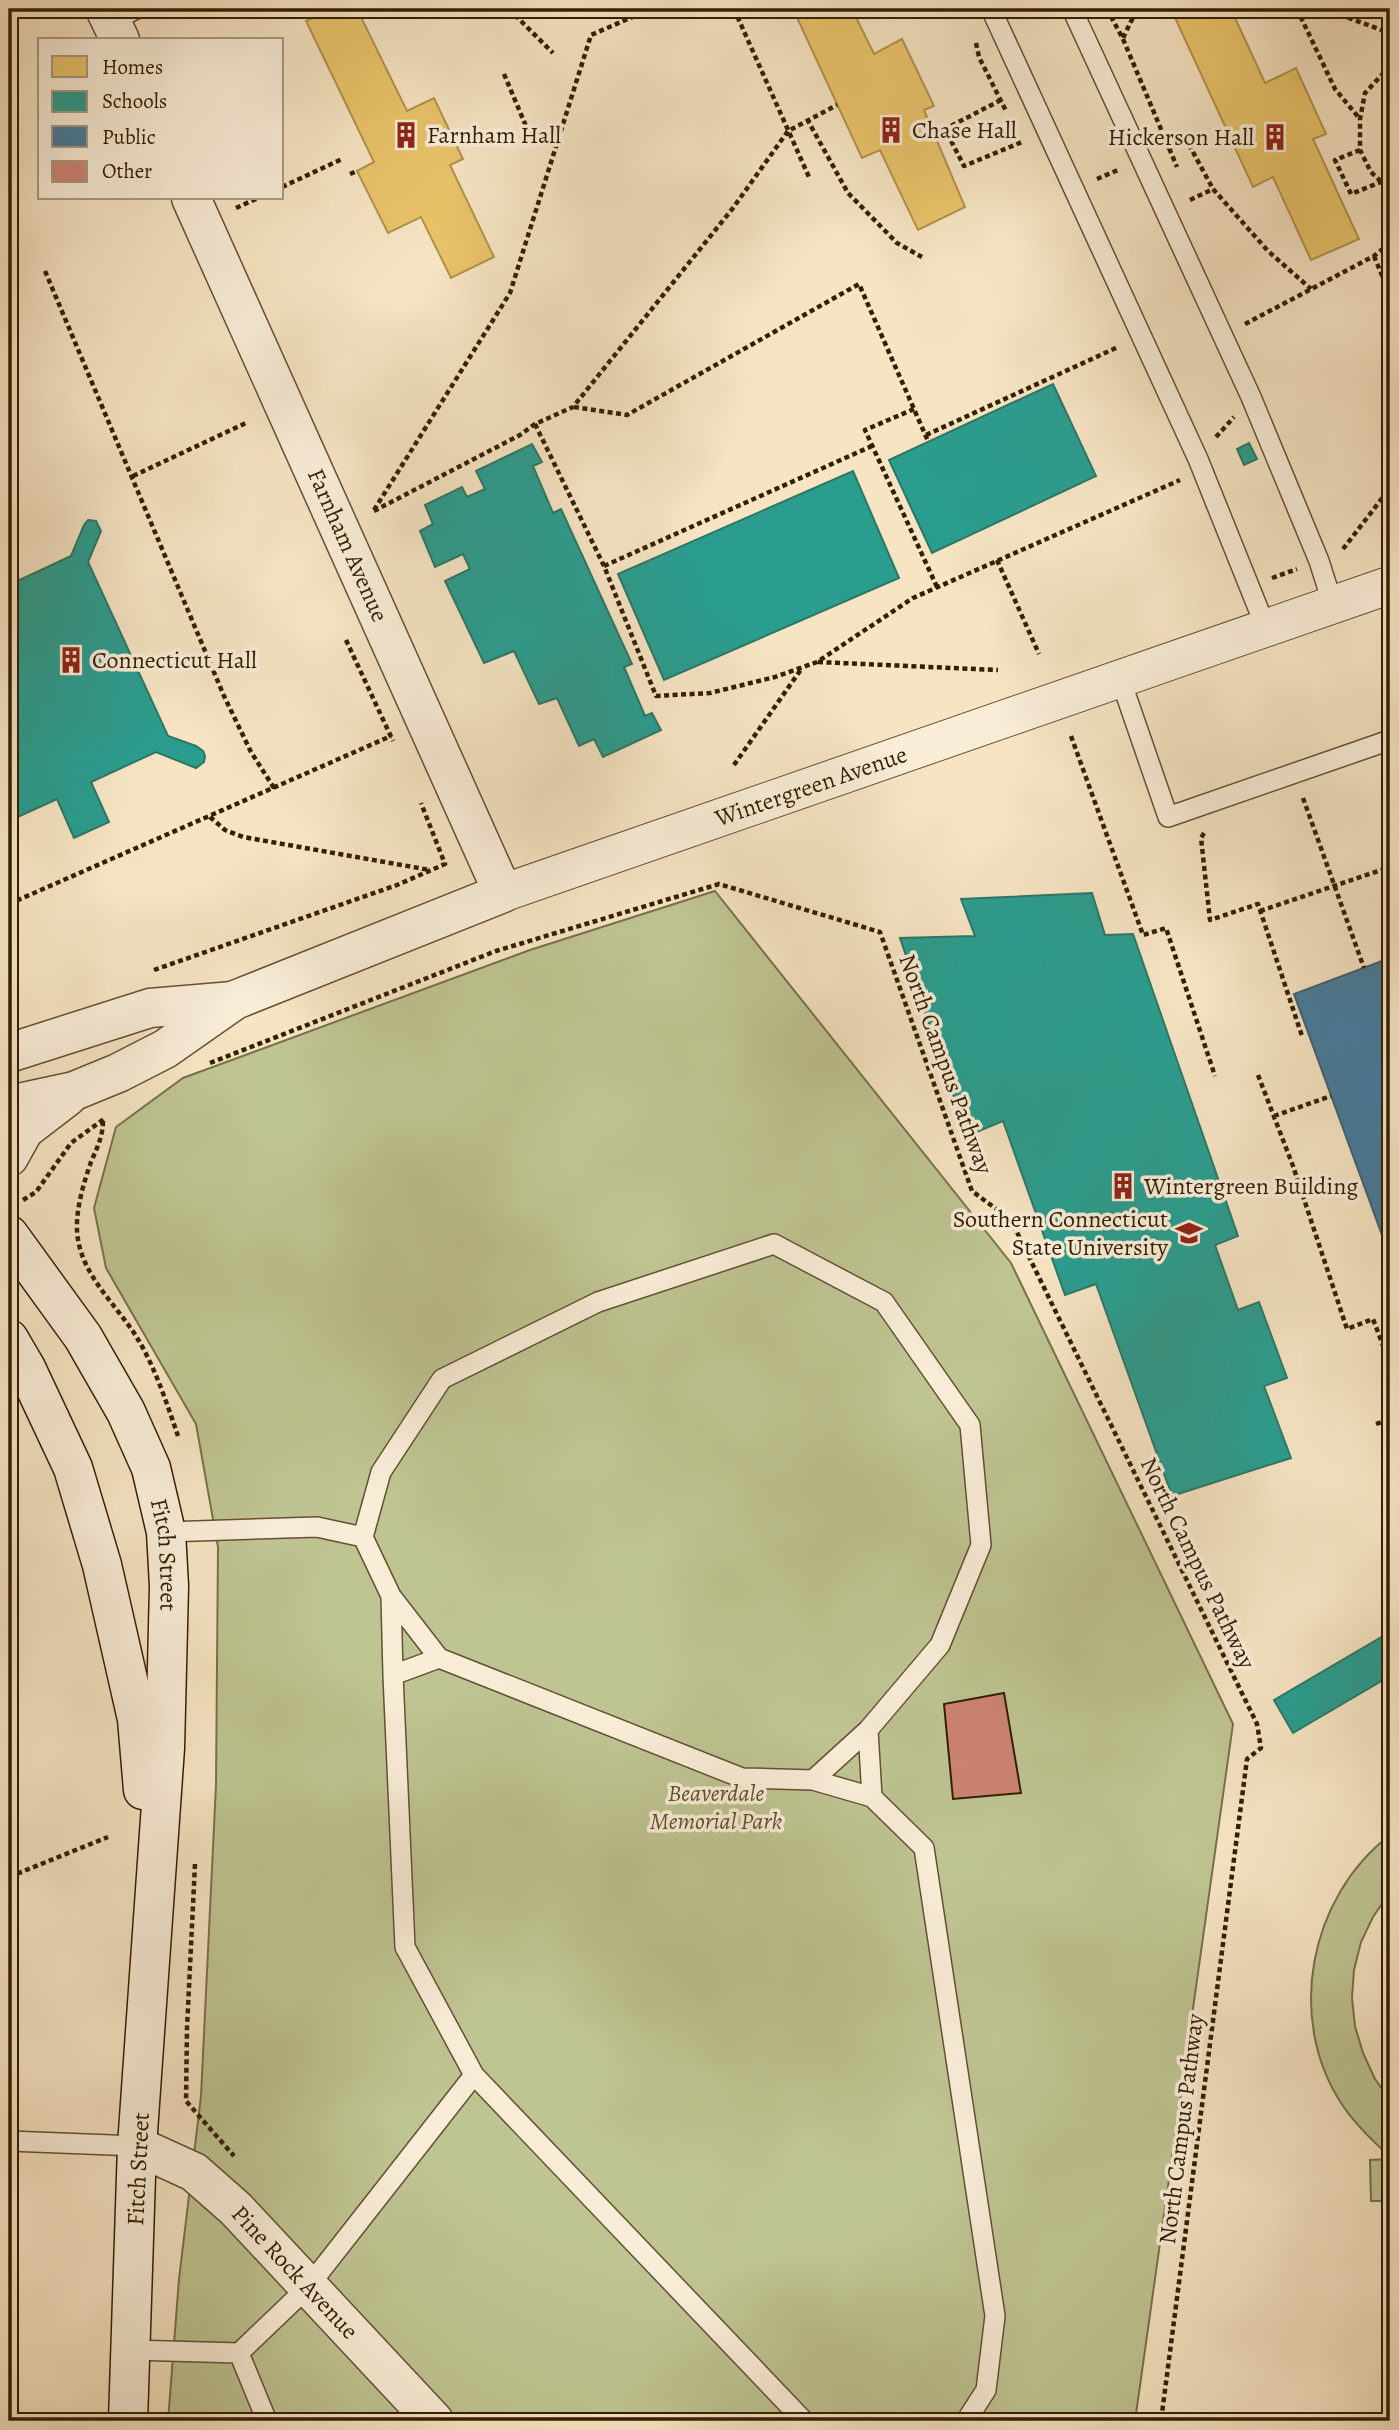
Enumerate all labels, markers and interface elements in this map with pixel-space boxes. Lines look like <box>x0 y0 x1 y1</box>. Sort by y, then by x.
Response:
legend <box>38 38 284 200</box>
text: Homes <box>102 53 163 81</box>
text: Schools <box>102 87 167 115</box>
place label: Chase Hall <box>912 114 1017 146</box>
building icon: Chase Hall <box>876 115 906 145</box>
place label: Farnham Hall <box>427 119 561 151</box>
building icon: Farnham Hall <box>391 120 421 150</box>
place label: Hickerson Hall <box>1108 121 1254 153</box>
building icon: Hickerson Hall <box>1260 122 1290 152</box>
text: Public <box>102 123 156 151</box>
text: Other <box>102 157 152 185</box>
street label: Farnham Avenue <box>300 463 396 627</box>
place label: Connecticut Hall <box>92 644 257 676</box>
building icon: Connecticut Hall <box>56 645 86 675</box>
street label: Wintergreen Avenue <box>710 738 911 835</box>
street label: North Campus Pathway <box>891 950 1001 1179</box>
place label: Wintergreen Building <box>1143 1170 1358 1202</box>
building icon: Wintergreen Building <box>1108 1171 1138 1201</box>
place label: Southern Connecticut State University <box>953 1203 1168 1263</box>
school or university icon: Southern Connecticut State University <box>1174 1218 1204 1248</box>
street label: North Campus Pathway <box>1133 1452 1263 1674</box>
street label: Fitch Street <box>143 1495 185 1612</box>
park label: Beaverdale Memorial Park <box>650 1777 783 1837</box>
street label: North Campus Pathway <box>1151 2012 1211 2246</box>
street label: Fitch Street <box>119 2112 157 2226</box>
street label: Pine Rock Avenue <box>224 2198 366 2346</box>

